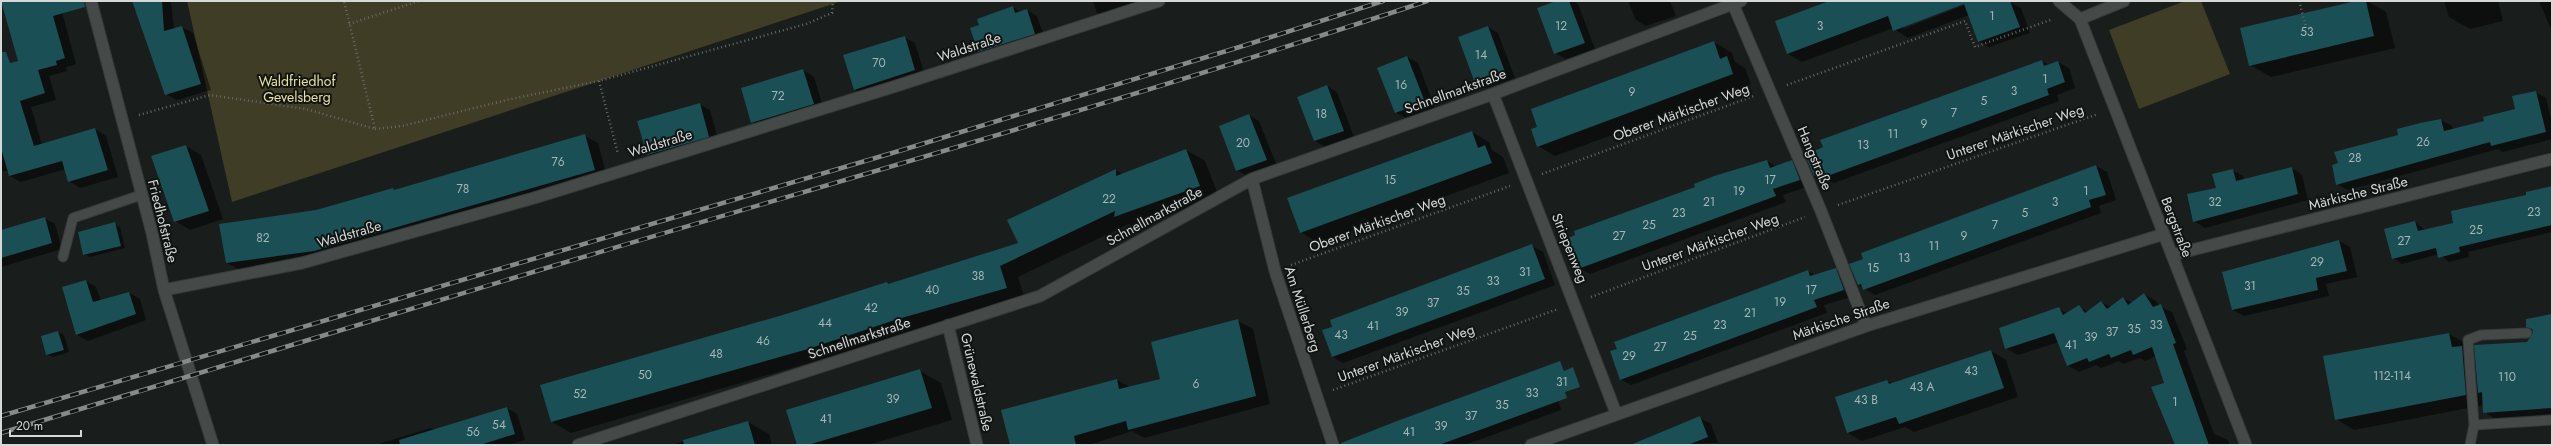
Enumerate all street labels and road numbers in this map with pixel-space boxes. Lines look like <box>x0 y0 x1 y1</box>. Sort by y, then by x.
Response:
street label: Waldstraße <box>934 27 1004 67</box>
street label: Schnellmarkstraße <box>1401 63 1509 119</box>
street label: Oberer Märkischer Weg <box>1610 78 1752 146</box>
street label: Unterer Märkischer Weg <box>1944 99 2086 165</box>
street label: Hangstraße <box>1793 123 1837 193</box>
street label: Waldstraße <box>625 124 695 162</box>
street label: Märkische Straße <box>2306 171 2410 215</box>
street label: Friedhofstraße <box>143 177 183 265</box>
street label: Schnellmarkstraße <box>1102 181 1206 251</box>
street label: Oberer Märkischer Weg <box>1306 189 1448 257</box>
street label: Bergstraße <box>2156 194 2198 260</box>
street label: Unterer Märkischer Weg <box>1639 208 1781 276</box>
street label: Striepenweg <box>1547 210 1593 286</box>
street label: Waldstraße <box>314 215 384 253</box>
street label: Am Müllerberg <box>1280 263 1326 355</box>
street label: Märkische Straße <box>1790 293 1892 345</box>
street label: Schnellmarkstraße <box>805 312 913 364</box>
street label: Unterer Märkischer Weg <box>1335 319 1477 387</box>
street label: Grünewaldstraße <box>956 331 998 433</box>

